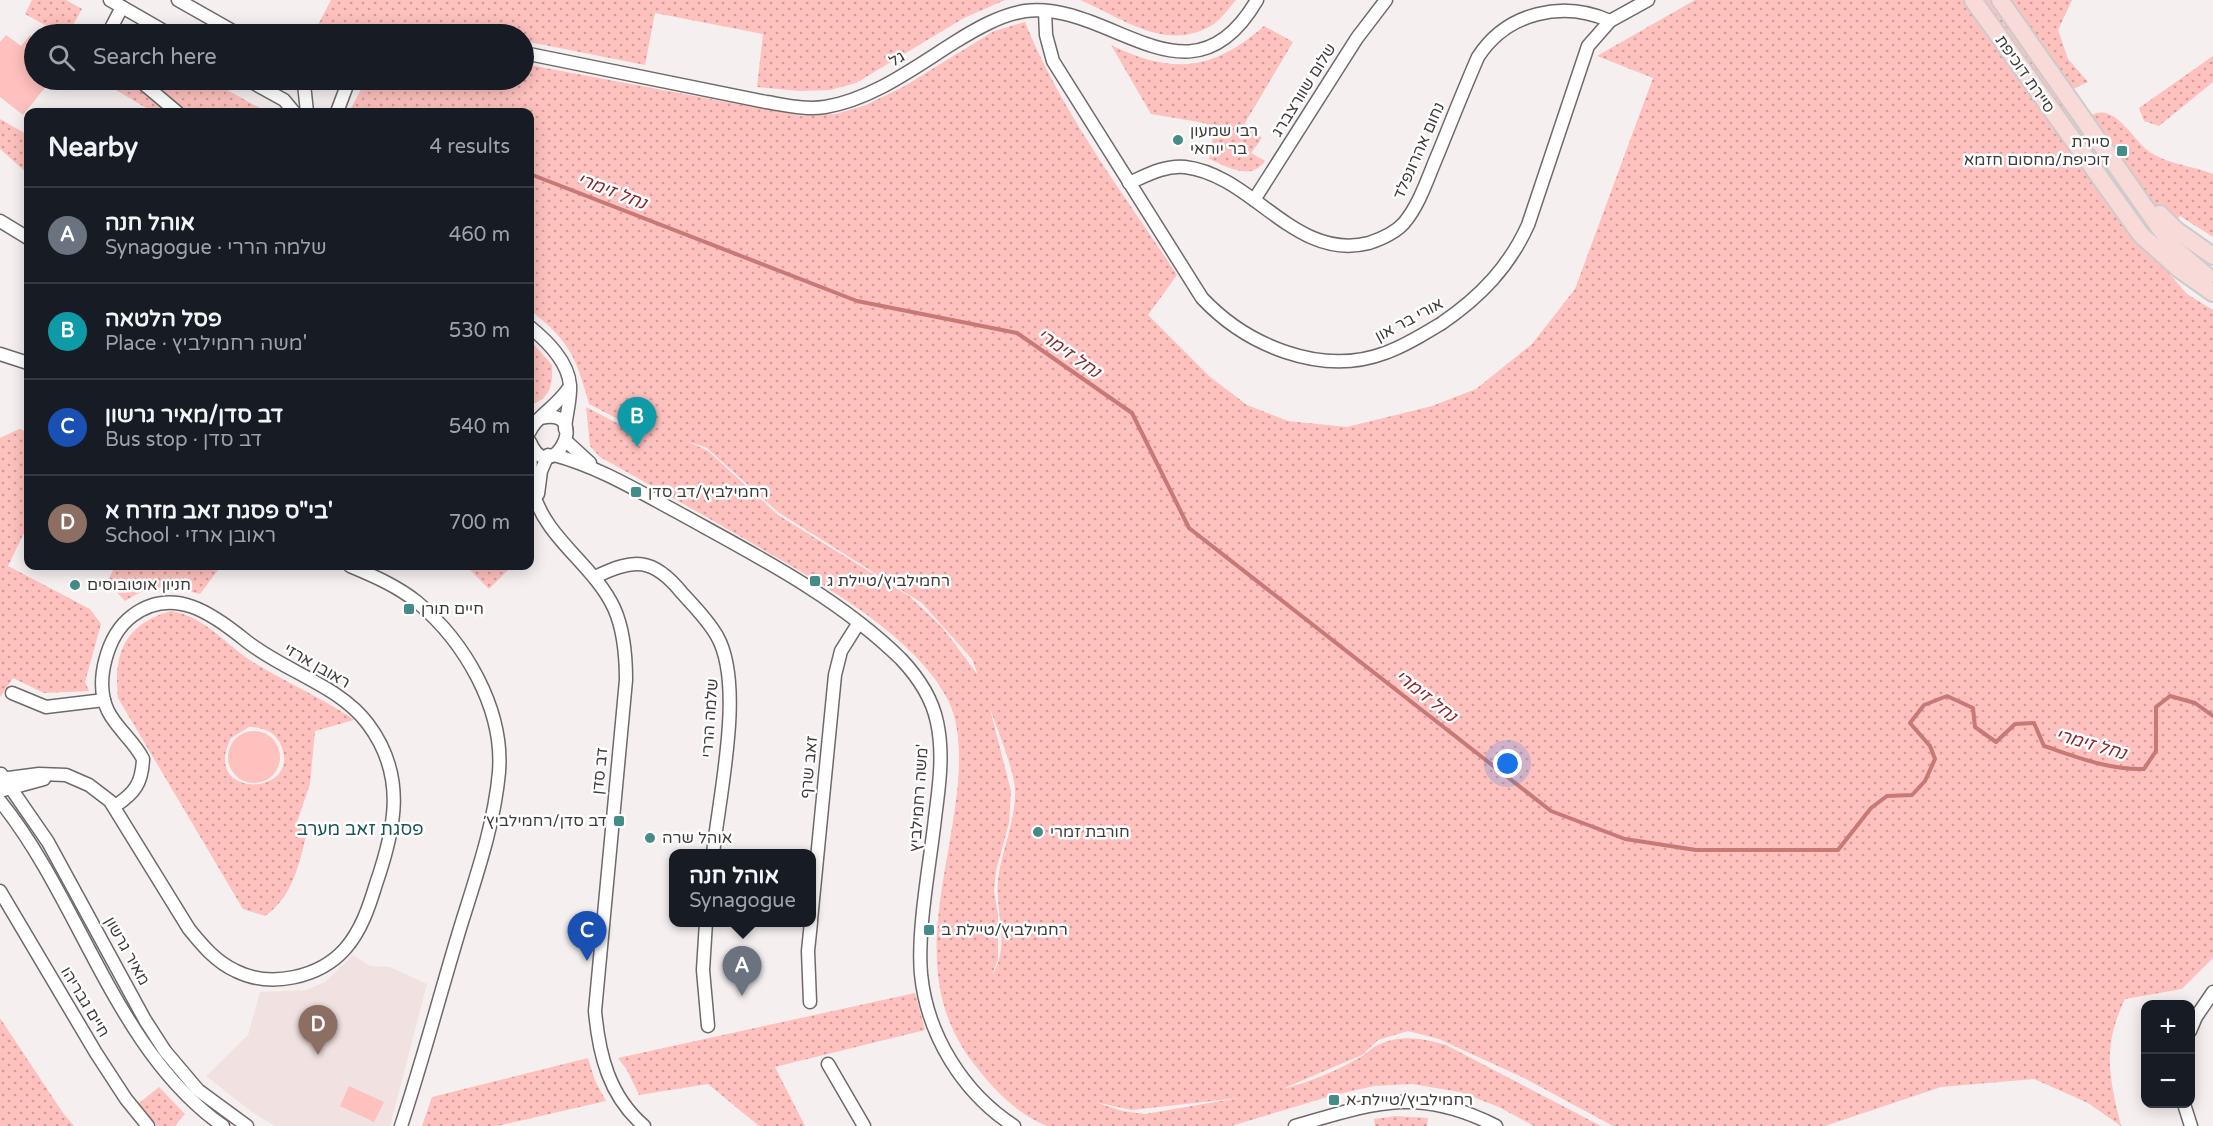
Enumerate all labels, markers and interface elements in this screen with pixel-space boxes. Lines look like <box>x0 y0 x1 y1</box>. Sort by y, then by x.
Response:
search box <box>24 24 534 90</box>
street label: סיירת דוכיפת <box>1991 31 2059 117</box>
street label: שלום שוורצברג <box>1267 40 1341 140</box>
icon: search <box>45 41 78 74</box>
text: Search here <box>93 44 217 70</box>
street label: גל <box>885 47 909 71</box>
street label: נחום אהרונפלד <box>1389 99 1449 203</box>
place label: רבי שמעון בר יוחאי <box>1190 121 1258 159</box>
text: Nearby <box>48 132 138 163</box>
place label: סיירת דוכיפת/מחסום חזמא <box>1964 132 2110 170</box>
marker: רבי שמעון בר יוחאי <box>1171 133 1185 147</box>
text: 4 results <box>430 135 510 159</box>
marker: סיירת דוכיפת/מחסום חזמא <box>2115 144 2129 158</box>
water label: נחל זימרי <box>574 168 651 215</box>
text: אוהל חנה <box>105 210 195 236</box>
text: A <box>60 223 75 247</box>
text: 460 m <box>449 223 510 247</box>
text: Synagogue · שלמה הררי <box>105 236 327 260</box>
street label: אורי בר און <box>1371 294 1447 346</box>
text: פסל הלטאה <box>105 306 222 332</box>
text: B <box>61 319 74 343</box>
text: 530 m <box>449 319 510 343</box>
water label: נחל זימרי <box>1033 323 1106 384</box>
text: Place · משה רחמילביץ' <box>105 332 307 356</box>
pin: B <box>618 398 656 447</box>
text: דב סדן/מאיר גרשון <box>105 402 283 428</box>
text: C <box>61 415 74 439</box>
text: 540 m <box>449 415 510 439</box>
text: Bus stop · דב סדן <box>105 428 262 452</box>
place label: רחמילביץ/דב סדן <box>648 482 769 502</box>
marker: רחמילביץ/דב סדן <box>629 485 643 499</box>
text: בי"ס פסגת זאב מזרח א' <box>105 498 333 524</box>
text: D <box>60 511 75 535</box>
text: 700 m <box>449 511 510 535</box>
text: School · ראובן ארזי <box>105 524 276 548</box>
place label: רחמילביץ/טיילת ג <box>827 571 950 591</box>
marker: רחמילביץ/טיילת ג <box>808 574 822 588</box>
place label: חניון אוטובוסים <box>87 575 191 595</box>
marker: חניון אוטובוסים <box>68 578 82 592</box>
place label: חיים תורן <box>421 599 484 619</box>
marker: חיים תורן <box>402 602 416 616</box>
street label: ראובן ארזי <box>280 639 354 693</box>
water label: נחל זימרי <box>1391 665 1463 728</box>
street label: שלמה הררי <box>697 678 723 758</box>
water label: נחל זימרי <box>2053 723 2130 765</box>
street label: זאב שרף <box>796 734 822 799</box>
street label: משה רחמילביץ' <box>905 743 933 853</box>
street label: דב סדן <box>588 746 612 796</box>
your location <box>1493 749 1522 778</box>
place label: דב סדן/רחמילביץ׳ <box>483 811 607 831</box>
marker: דב סדן/רחמילביץ׳ <box>612 814 626 828</box>
district label: פסגת זאב מערב <box>297 818 423 840</box>
place label: חורבת זמרי <box>1050 822 1130 842</box>
marker: חורבת זמרי <box>1031 825 1045 839</box>
place label: אוהל שרה <box>662 828 732 848</box>
marker: אוהל שרה <box>643 831 657 845</box>
popup <box>669 849 816 927</box>
text: אוהל חנה <box>689 863 779 889</box>
text: Synagogue <box>689 889 796 913</box>
pin: C <box>568 912 606 961</box>
street label: מאיר גרשון <box>100 913 154 989</box>
place label: רחמילביץ/טיילת ב <box>941 920 1068 940</box>
marker: רחמילביץ/טיילת ב <box>922 923 936 937</box>
pin: A <box>722 946 762 996</box>
street label: חיים גבריהו <box>56 963 114 1041</box>
map controls <box>2141 1000 2195 1108</box>
button: + <box>2141 1000 2195 1054</box>
pin: D <box>298 1006 338 1055</box>
button: − <box>2141 1054 2195 1108</box>
place label: רחמילביץ/טיילת א <box>1346 1090 1473 1110</box>
marker: רחמילביץ/טיילת א <box>1327 1093 1341 1107</box>

